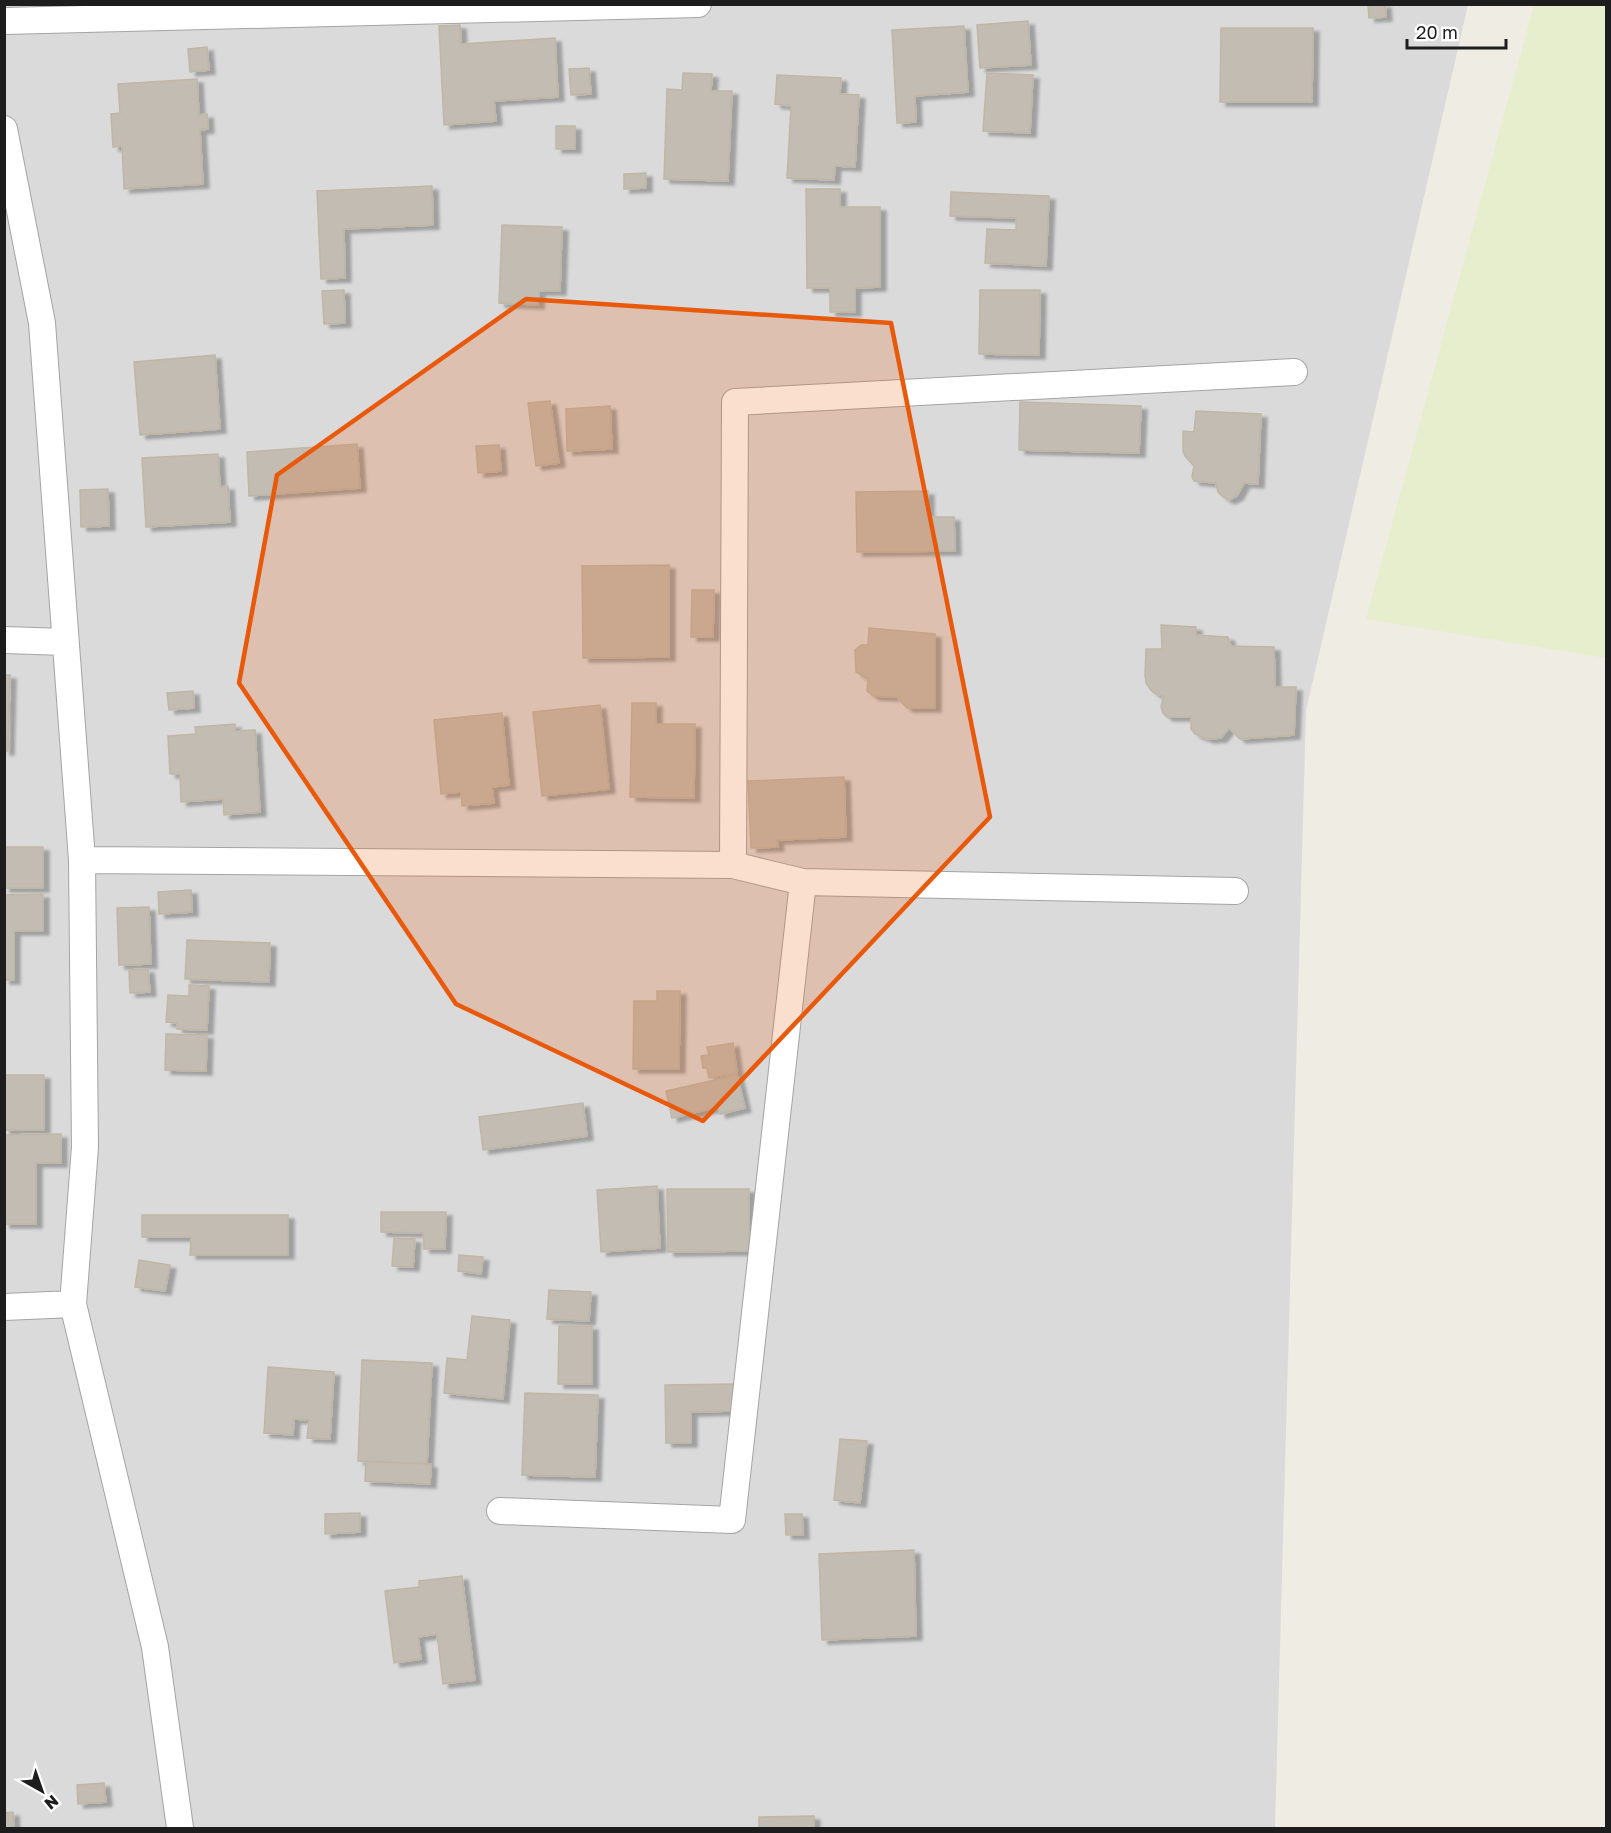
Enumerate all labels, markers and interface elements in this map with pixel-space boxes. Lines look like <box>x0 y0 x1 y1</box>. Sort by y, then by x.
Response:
scale bar <box>1407 12 1506 50</box>
text: 20 m <box>1416 21 1458 43</box>
north arrow <box>12 1761 72 1821</box>
text: N <box>41 1791 63 1814</box>

